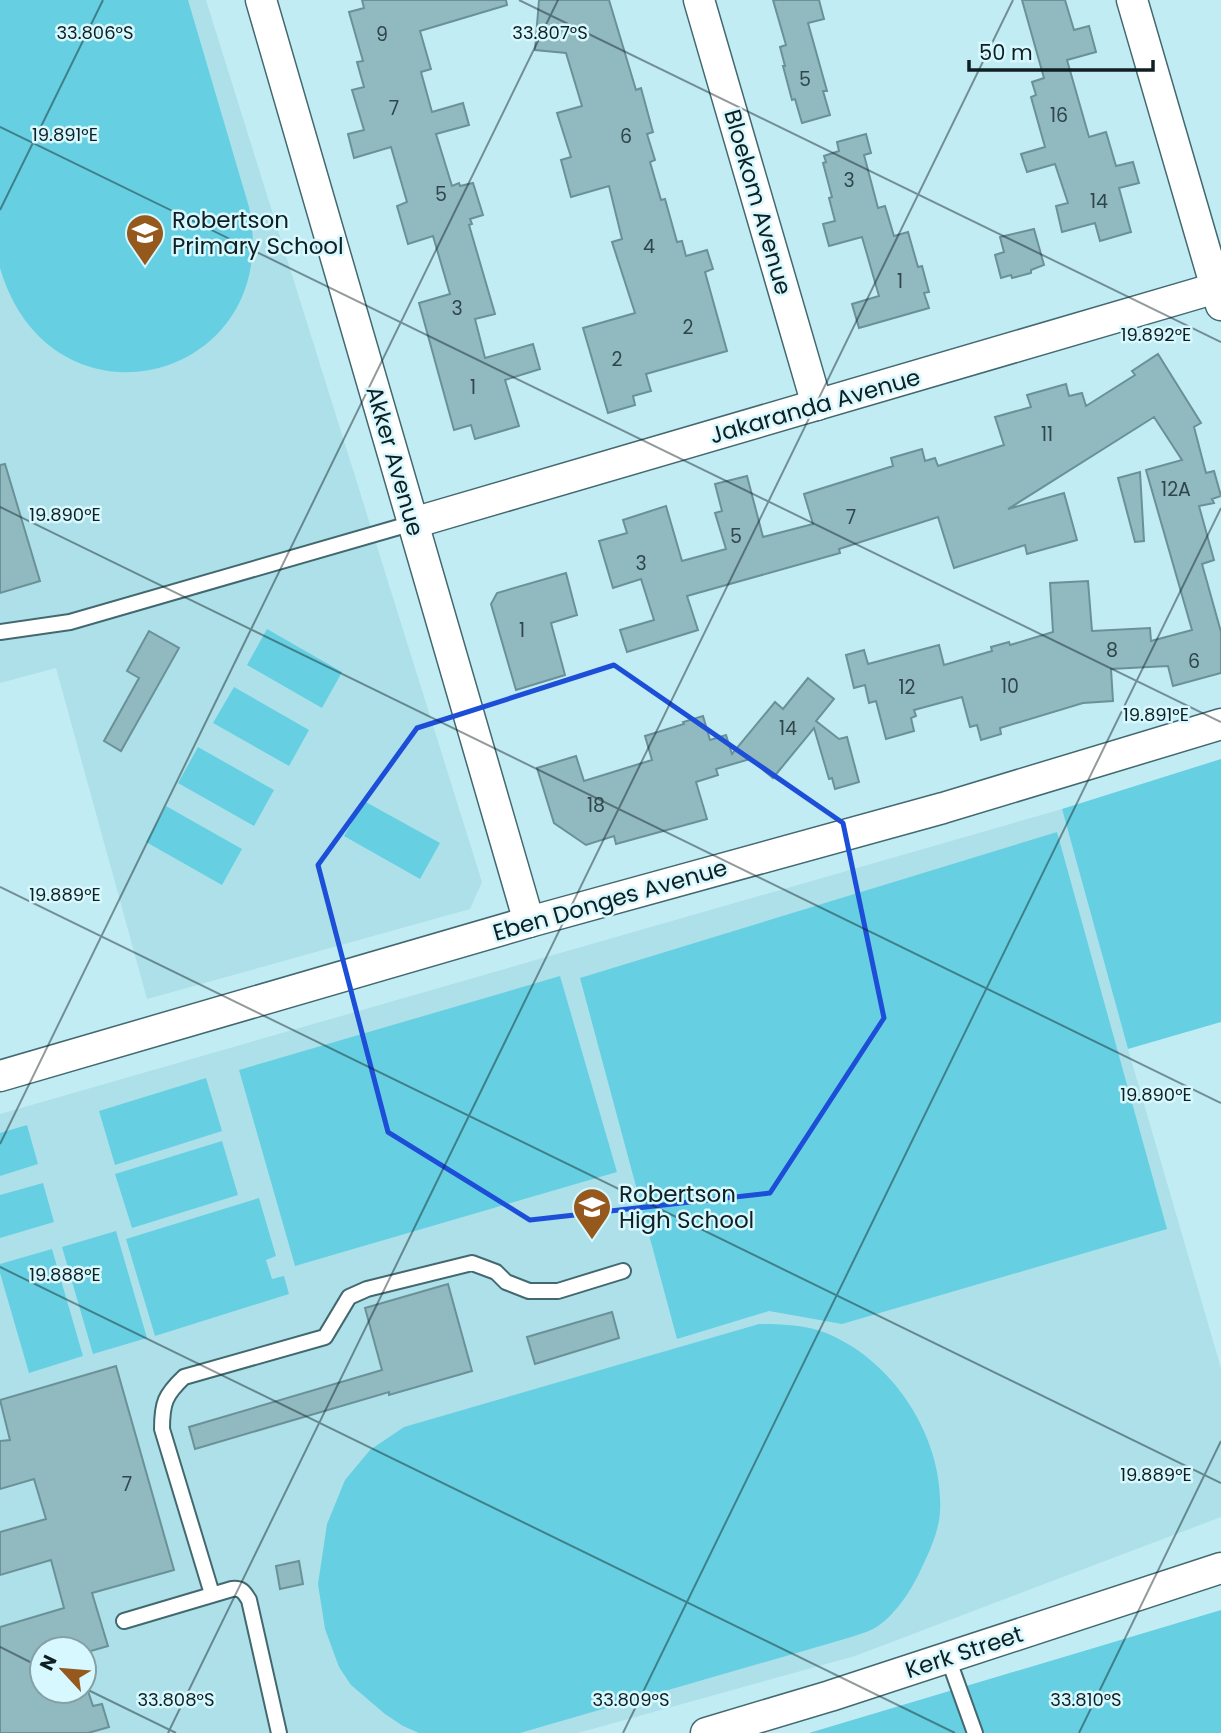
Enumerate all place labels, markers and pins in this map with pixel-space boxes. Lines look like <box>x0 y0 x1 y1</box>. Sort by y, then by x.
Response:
place label: Robertson Primary School <box>172 204 344 262</box>
school or university icon: Robertson Primary School <box>124 212 166 267</box>
place label: Robertson High School <box>619 1178 754 1236</box>
school or university icon: Robertson High School <box>571 1186 613 1241</box>

